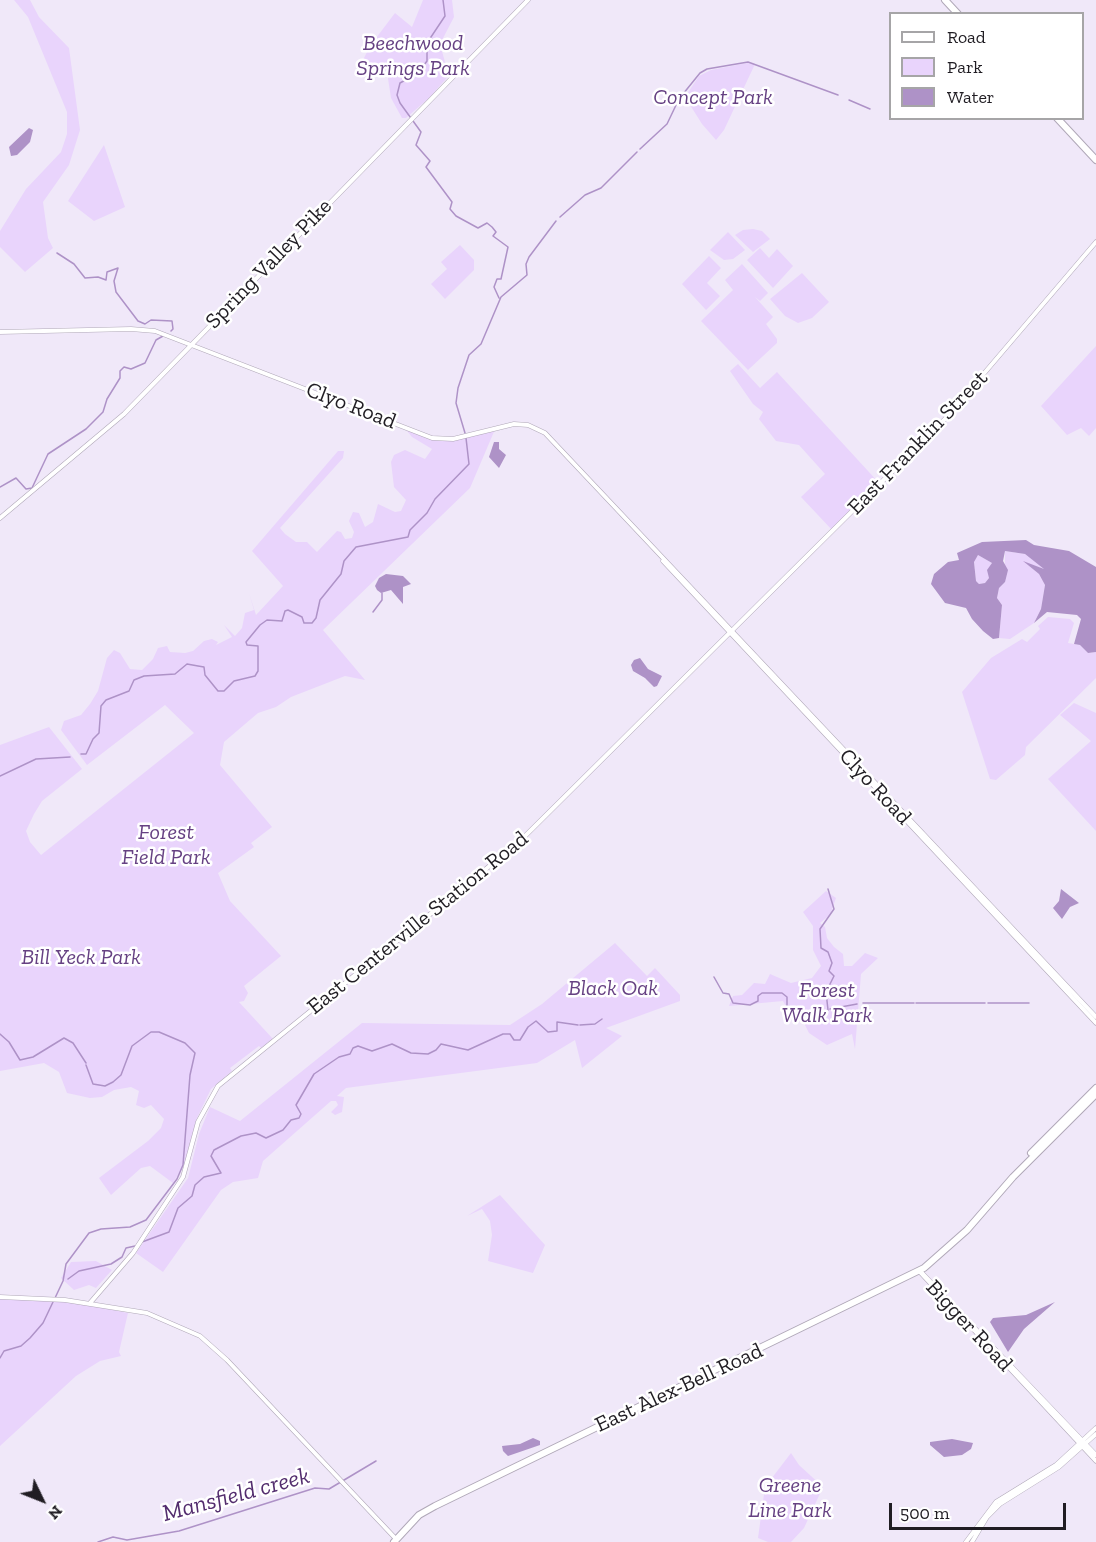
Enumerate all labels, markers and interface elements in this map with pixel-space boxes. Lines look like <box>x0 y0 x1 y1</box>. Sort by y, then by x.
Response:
legend <box>889 12 1084 120</box>
text: Road <box>947 26 986 48</box>
park label: Beechwood Springs Park <box>356 31 470 82</box>
text: Park <box>947 56 983 78</box>
park label: Concept Park <box>653 85 773 111</box>
text: Water <box>947 86 994 108</box>
street label: Spring Valley Pike <box>200 194 338 334</box>
street label: East Franklin Street <box>842 365 994 521</box>
street label: Clyo Road <box>302 377 400 435</box>
street label: Clyo Road <box>833 744 917 830</box>
park label: Forest Field Park <box>122 820 210 872</box>
street label: East Centerville Station Road <box>302 826 534 1020</box>
park label: Bill Yeck Park <box>21 945 141 971</box>
park label: Black Oak <box>568 976 658 1002</box>
park label: Forest Walk Park <box>782 978 872 1030</box>
street label: Bigger Road <box>920 1275 1018 1377</box>
street label: East Alex-Bell Road <box>591 1338 767 1438</box>
water label: Mansfield creek <box>159 1462 313 1528</box>
north arrow <box>12 1470 72 1530</box>
park label: Greene Line Park <box>748 1473 832 1524</box>
scale bar <box>892 1491 1069 1529</box>
text: N <box>44 1502 67 1524</box>
text: 500 m <box>900 1502 950 1524</box>

